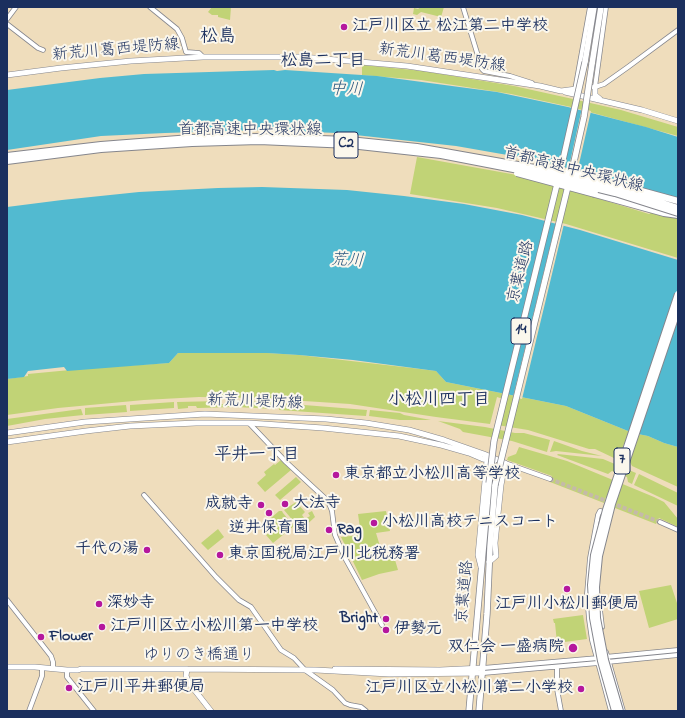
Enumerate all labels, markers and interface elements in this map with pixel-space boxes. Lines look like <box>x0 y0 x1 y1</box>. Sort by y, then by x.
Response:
place label: 江戸川区立 松江第二中学校 <box>352 17 548 37</box>
marker: 江戸川区立 松江第二中学校 <box>339 22 349 32</box>
district label: 松島 <box>200 27 236 49</box>
street label: 新荒川葛西堤防線 <box>51 36 181 66</box>
street label: 新荒川葛西堤防線 <box>377 41 507 77</box>
district label: 松島二丁目 <box>281 52 365 72</box>
water label: 中川 <box>329 80 363 102</box>
street label: 首都高速中央環状線 <box>178 121 322 141</box>
road number: C2 <box>334 132 358 158</box>
street label: 首都高速中央環状線 <box>501 144 645 198</box>
street label: 京葉道路 <box>505 239 539 305</box>
water label: 荒川 <box>329 251 365 273</box>
road number: 14 <box>511 318 531 344</box>
district label: 小松川四丁目 <box>388 391 490 411</box>
street label: 新荒川堤防線 <box>207 392 303 414</box>
district label: 平井一丁目 <box>215 446 299 466</box>
road number: 7 <box>614 448 630 474</box>
place label: 東京都立小松川高等学校 <box>344 465 520 485</box>
marker: 東京都立小松川高等学校 <box>331 470 341 480</box>
place label: 大法寺 <box>293 494 341 514</box>
place label: 成就寺 <box>205 495 253 515</box>
marker: 大法寺 <box>280 499 290 509</box>
marker: 成就寺 <box>256 500 266 510</box>
marker: 逆井保育園 <box>264 508 274 518</box>
place label: 小松川高校テニスコート <box>382 513 558 533</box>
marker: 小松川高校テニスコート <box>369 518 379 528</box>
place label: 逆井保育園 <box>229 519 309 539</box>
place label: Rag <box>337 520 362 540</box>
marker: Rag <box>324 525 334 535</box>
place label: 千代の湯 <box>75 540 139 560</box>
marker: 千代の湯 <box>142 545 152 555</box>
place label: 東京国税局江戸川北税務署 <box>228 545 420 565</box>
marker: 東京国税局江戸川北税務署 <box>215 550 225 560</box>
street label: 京葉道路 <box>454 559 478 625</box>
marker: 江戸川小松川郵便局 <box>562 584 572 594</box>
place label: 深妙寺 <box>107 594 155 614</box>
place label: 江戸川小松川郵便局 <box>495 595 639 615</box>
marker: 深妙寺 <box>94 599 104 609</box>
place label: Bright <box>340 609 378 629</box>
marker: Bright <box>381 614 391 624</box>
place label: 江戸川区立小松川第一中学校 <box>110 617 318 637</box>
place label: 伊勢元 <box>394 620 442 640</box>
marker: 江戸川区立小松川第一中学校 <box>97 622 107 632</box>
marker: 伊勢元 <box>381 625 391 635</box>
place label: Flower <box>49 627 93 647</box>
marker: Flower <box>36 632 46 642</box>
place label: 双仁会 一盛病院 <box>448 638 564 658</box>
marker: 双仁会 一盛病院 <box>567 642 579 654</box>
street label: ゆりのき橋通り <box>143 646 255 666</box>
place label: 江戸川平井郵便局 <box>77 678 205 698</box>
place label: 江戸川区立小松川第二小学校 <box>365 679 573 699</box>
marker: 江戸川平井郵便局 <box>64 683 74 693</box>
marker: 江戸川区立小松川第二小学校 <box>576 684 586 694</box>

